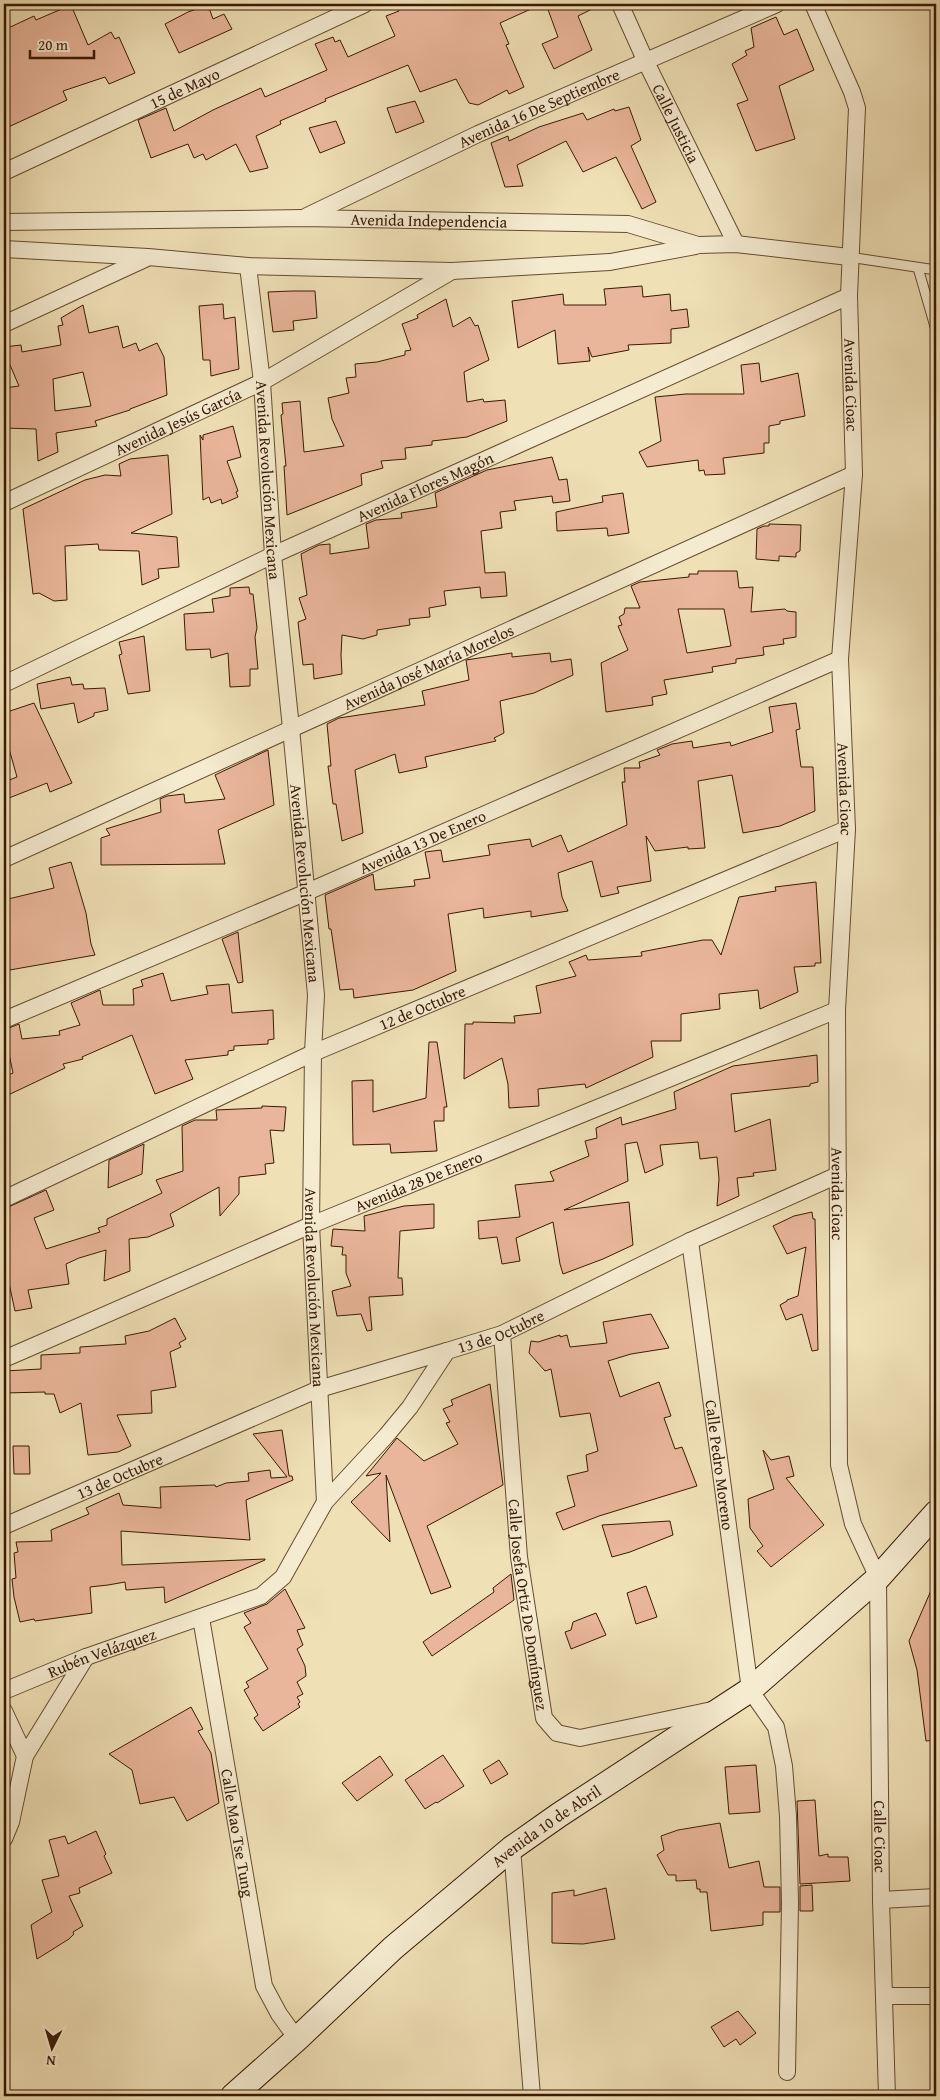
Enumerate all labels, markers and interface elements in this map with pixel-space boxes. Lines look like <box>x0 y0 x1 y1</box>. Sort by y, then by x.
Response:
scale bar <box>30 28 94 60</box>
text: 20 m <box>38 34 69 55</box>
street label: 15 de Mayo <box>145 61 224 115</box>
street label: Avenida 16 De Septiembre <box>454 62 623 154</box>
street label: Calle Justicia <box>647 80 706 167</box>
street label: Avenida Independencia <box>351 207 508 234</box>
street label: Avenida Cioac <box>838 338 865 432</box>
street label: Avenida Revolución Mexicana <box>250 380 288 581</box>
street label: Avenida Jesús García <box>111 381 245 461</box>
street label: Avenida Flores Magón <box>353 446 497 528</box>
street label: Avenida José María Morelos <box>339 618 518 716</box>
street label: Avenida Cioac <box>831 742 859 836</box>
street label: Avenida Revolución Mexicana <box>284 783 327 984</box>
street label: Avenida 13 De Enero <box>355 803 490 880</box>
street label: 12 de Octubre <box>375 978 469 1036</box>
street label: Avenida 28 De Enero <box>351 1144 486 1218</box>
street label: Avenida Cioac <box>826 1147 850 1240</box>
street label: Avenida Revolución Mexicana <box>299 1188 331 1388</box>
street label: 13 de Octubre <box>454 1303 548 1359</box>
street label: Calle Pedro Moreno <box>699 1398 741 1532</box>
street label: 13 de Octubre <box>73 1446 166 1505</box>
street label: Calle Josefa Ortiz De Domínguez <box>503 1498 555 1712</box>
street label: Rubén Velázquez <box>44 1622 159 1684</box>
street label: Calle Mao Tse Tung <box>215 1767 261 1899</box>
street label: Avenida 10 de Abril <box>486 1779 606 1873</box>
street label: Calle Cioac <box>868 1800 893 1873</box>
north arrow <box>28 2022 78 2072</box>
text: N <box>45 2051 56 2071</box>

